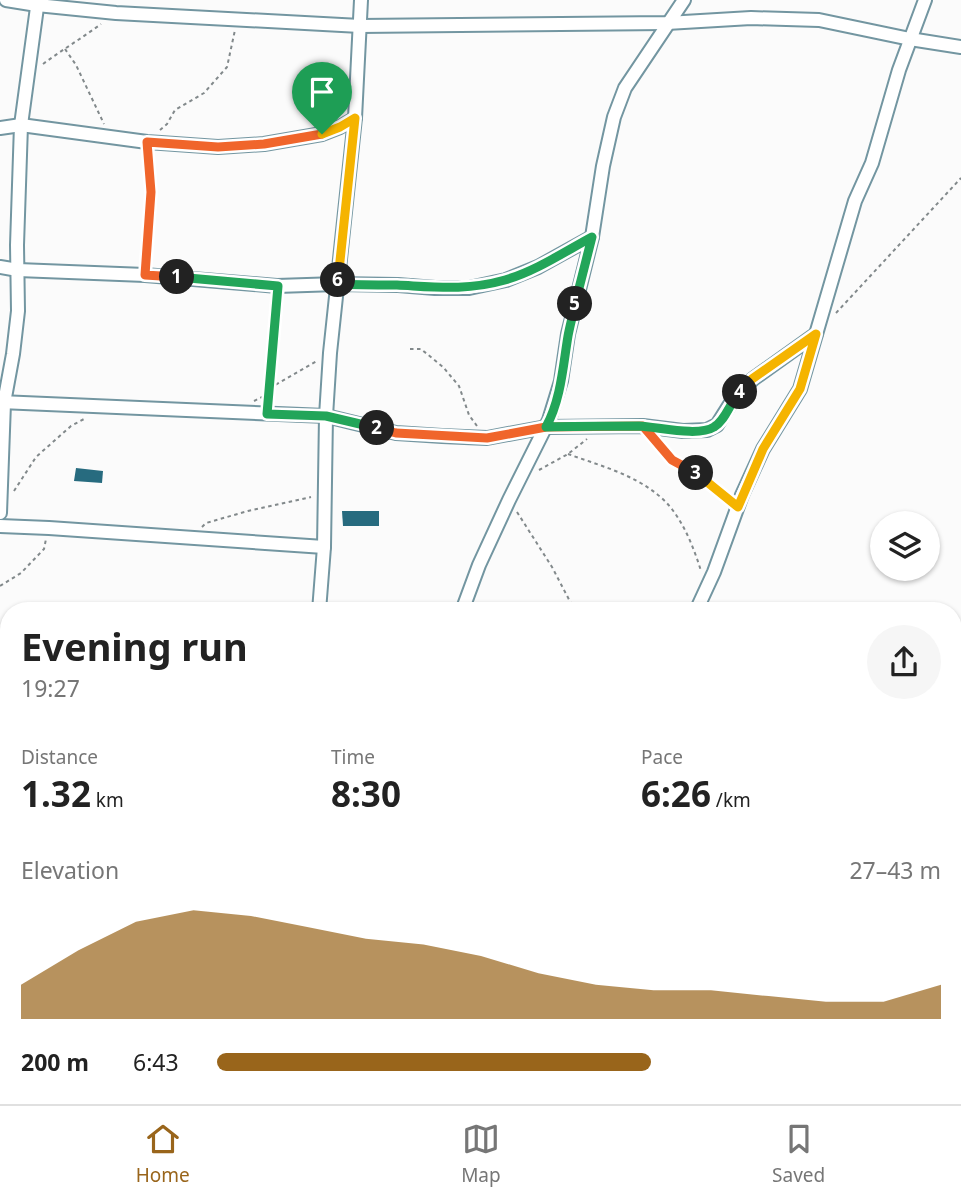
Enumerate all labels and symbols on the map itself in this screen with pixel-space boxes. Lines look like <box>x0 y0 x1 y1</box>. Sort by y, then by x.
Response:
pin <box>292 62 352 134</box>
pin: 1 <box>160 260 194 294</box>
pin: 6 <box>320 262 356 298</box>
pin: 5 <box>558 286 592 322</box>
pin: 4 <box>722 374 758 410</box>
pin: 2 <box>360 410 394 446</box>
pin: 3 <box>678 456 714 490</box>

